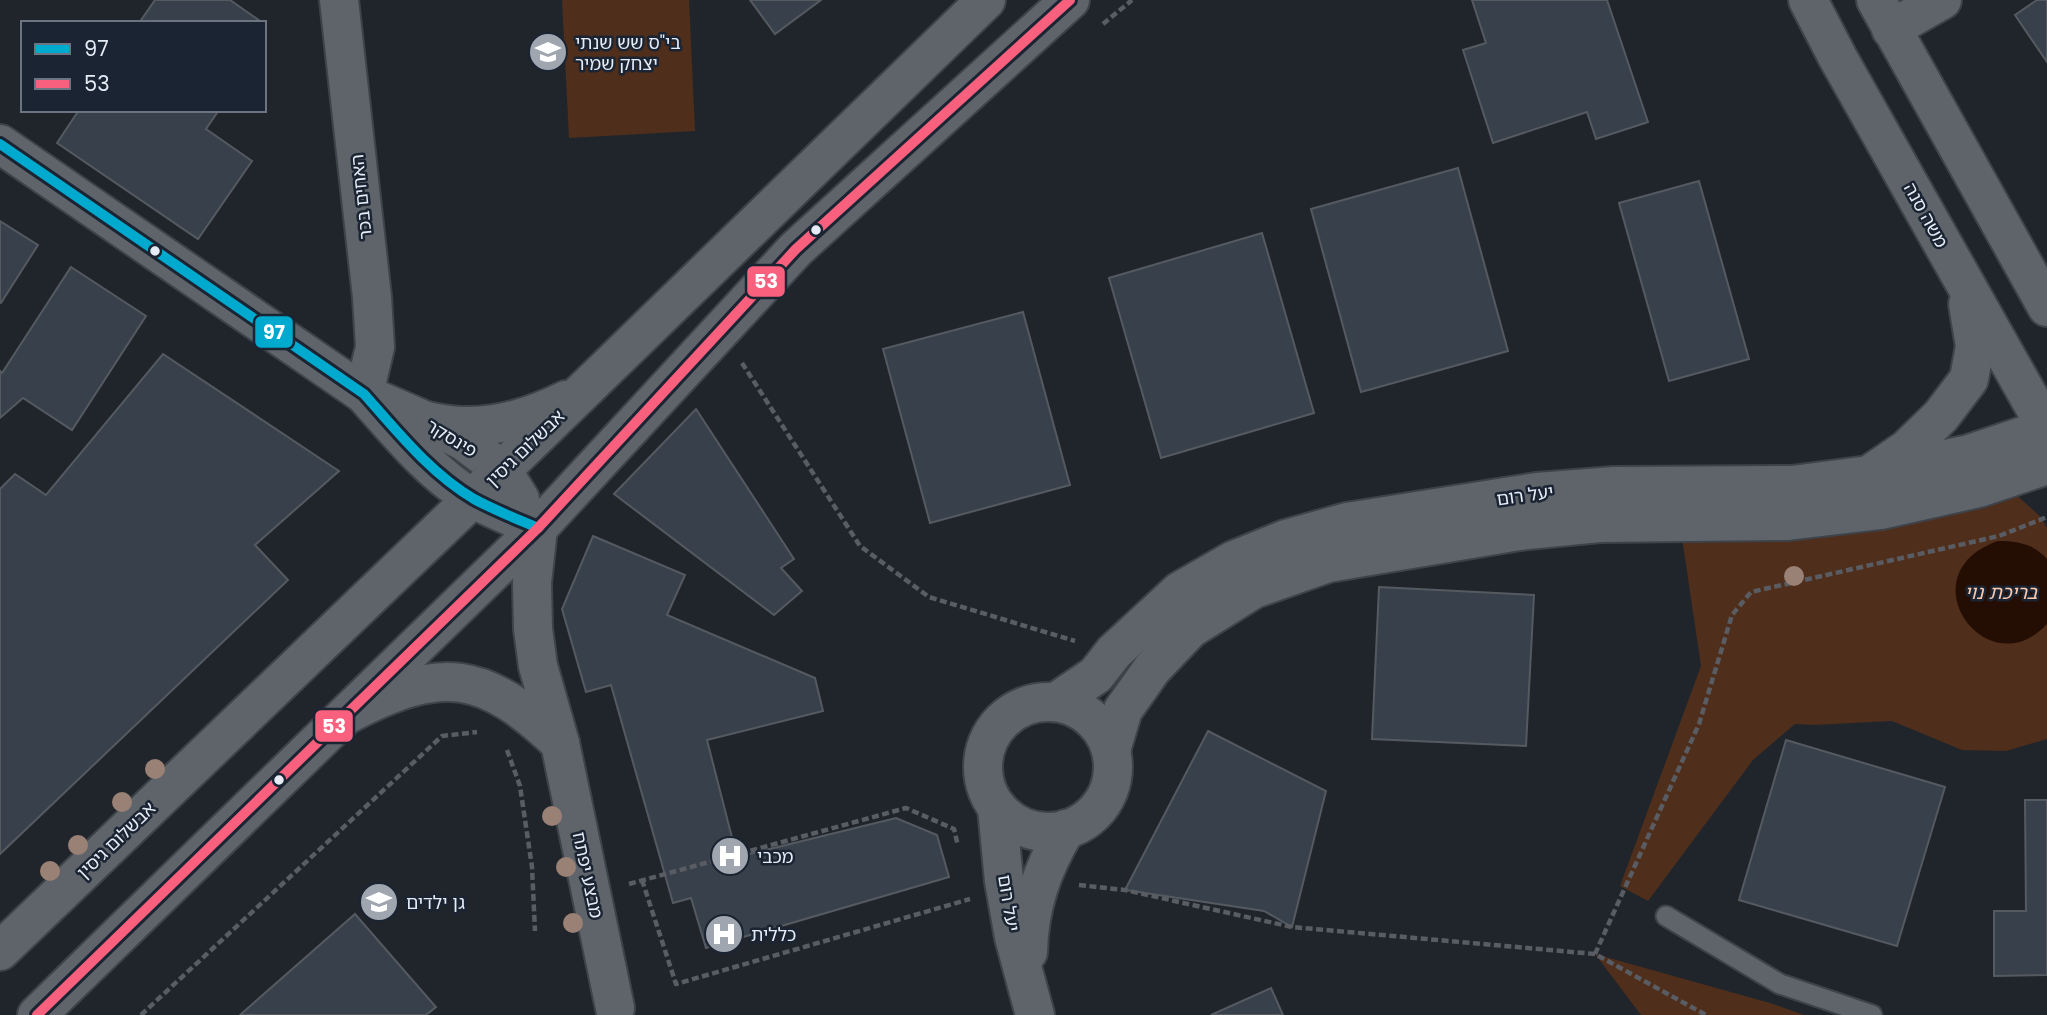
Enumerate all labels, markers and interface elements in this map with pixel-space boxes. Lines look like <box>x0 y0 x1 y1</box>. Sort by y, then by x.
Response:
legend <box>21 21 266 112</box>
place label: בי"ס שש שנתי יצחק שמיר <box>575 30 681 76</box>
school or university icon: בי"ס שש שנתי יצחק שמיר <box>527 31 569 73</box>
text: 97 <box>84 34 109 63</box>
text: 53 <box>84 69 110 98</box>
street label: האחים בכר <box>344 153 378 241</box>
street label: משה סנה <box>1898 178 1954 252</box>
unlabelled marker <box>809 223 823 237</box>
unlabelled marker <box>148 244 162 258</box>
line badge: 53 <box>746 265 786 298</box>
text: 53 <box>754 268 778 295</box>
line badge: 97 <box>254 315 294 349</box>
text: 97 <box>263 319 285 346</box>
street label: אבשלום גיסין <box>480 404 570 492</box>
street label: פינסקר <box>422 413 482 463</box>
street label: יעל רום <box>1495 479 1555 511</box>
water label: בריכת נוי <box>1965 579 2039 606</box>
line badge: 53 <box>314 709 354 743</box>
text: 53 <box>322 713 346 740</box>
unlabelled marker <box>272 773 286 787</box>
street label: אבשלום גיסין <box>71 796 161 884</box>
street label: מבצע יפתח <box>567 830 609 921</box>
hospital icon: מכבי <box>709 835 751 877</box>
place label: מכבי <box>757 844 794 869</box>
street label: יעל רום <box>992 873 1026 933</box>
school or university icon: גן ילדים <box>358 881 400 923</box>
place label: גן ילדים <box>406 890 465 915</box>
hospital icon: כללית <box>703 913 745 955</box>
place label: כללית <box>751 922 796 947</box>

